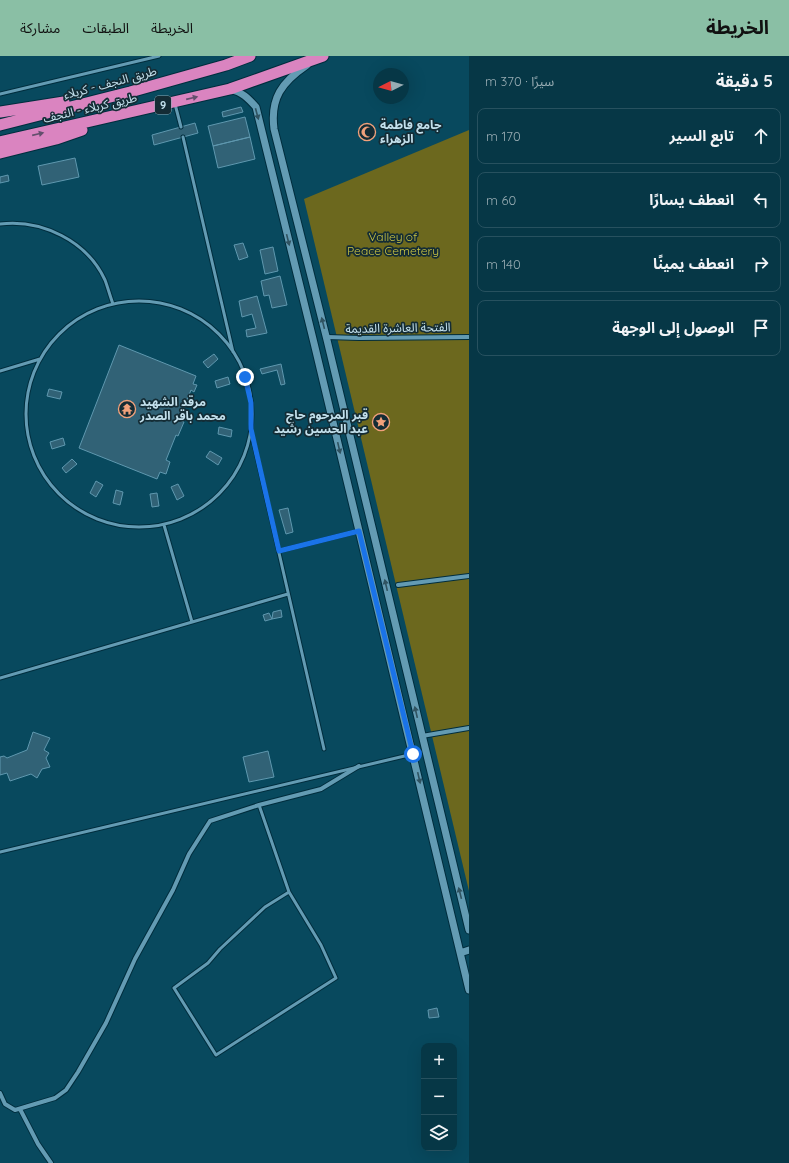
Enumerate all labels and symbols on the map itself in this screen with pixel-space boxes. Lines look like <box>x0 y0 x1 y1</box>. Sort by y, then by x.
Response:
street label: طريق النجف - کربلاء <box>62 63 158 103</box>
north arrow <box>373 68 409 104</box>
street label: طريق کربلاء - النجف <box>41 89 139 127</box>
one-way arrow <box>186 95 198 101</box>
road number: 9 <box>155 96 171 114</box>
one-way arrow <box>254 108 260 120</box>
place label: جامع فاطمة الزهراء <box>380 117 442 146</box>
mosque icon: جامع فاطمة الزهراء <box>357 122 377 142</box>
one-way arrow <box>32 130 44 136</box>
park label: Valley of Peace Cemetery <box>347 229 439 258</box>
one-way arrow <box>286 234 292 246</box>
one-way arrow <box>320 317 326 329</box>
street label: الفتحة العاشرة القديمة <box>345 319 451 336</box>
route end <box>236 368 254 386</box>
place label: مرقد الشهيد محمد باقر الصدر <box>139 394 226 423</box>
temple icon: مرقد الشهيد محمد باقر الصدر <box>117 399 137 419</box>
place label: قبر المرحوم حاج عبد الحسين رشيد <box>274 407 368 436</box>
place icon: قبر المرحوم حاج عبد الحسين رشيد <box>371 412 391 432</box>
one-way arrow <box>336 442 342 454</box>
one-way arrow <box>383 579 389 591</box>
one-way arrow <box>412 706 418 718</box>
route start <box>404 745 422 763</box>
one-way arrow <box>416 772 422 784</box>
one-way arrow <box>457 886 463 898</box>

